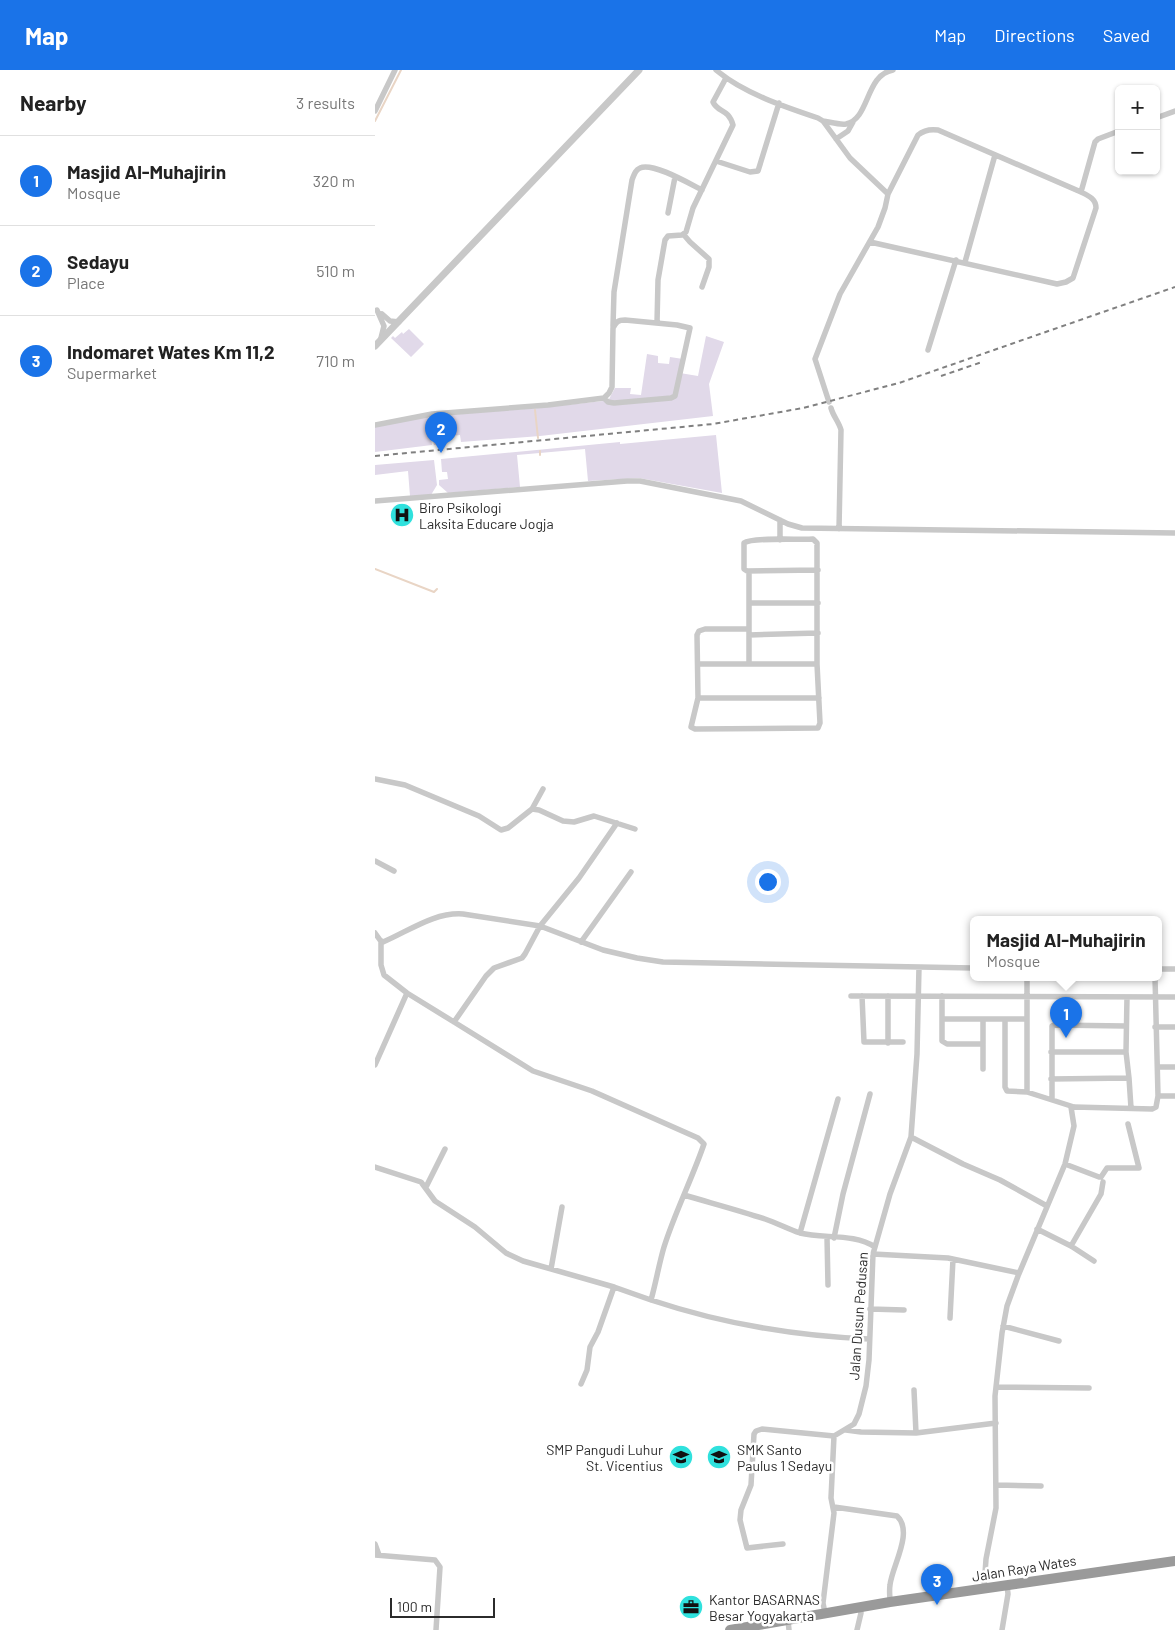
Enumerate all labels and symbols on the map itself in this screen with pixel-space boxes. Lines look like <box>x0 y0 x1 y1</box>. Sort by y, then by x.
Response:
pin: 2 <box>425 412 457 453</box>
place label: Biro Psikologi Laksita Educare Jogja <box>419 499 554 532</box>
hospital icon: Biro Psikologi Laksita Educare Jogja <box>389 502 415 528</box>
your location <box>755 869 781 895</box>
pin: 1 <box>1050 997 1082 1038</box>
street label: Jalan Dusun Pedusan <box>845 1251 871 1381</box>
place label: SMP Pangudi Luhur St. Vicentius <box>546 1441 663 1474</box>
place label: SMK Santo Paulus 1 Sedayu <box>737 1441 832 1474</box>
school or university icon: SMP Pangudi Luhur St. Vicentius <box>668 1444 694 1470</box>
school or university icon: SMK Santo Paulus 1 Sedayu <box>706 1444 732 1470</box>
street label: Jalan Raya Wates <box>971 1551 1078 1585</box>
pin: 3 <box>921 1564 953 1605</box>
place label: Kantor BASARNAS Besar Yogyakarta <box>709 1591 820 1624</box>
office icon: Kantor BASARNAS Besar Yogyakarta <box>678 1594 704 1620</box>
scale bar <box>390 1595 495 1618</box>

